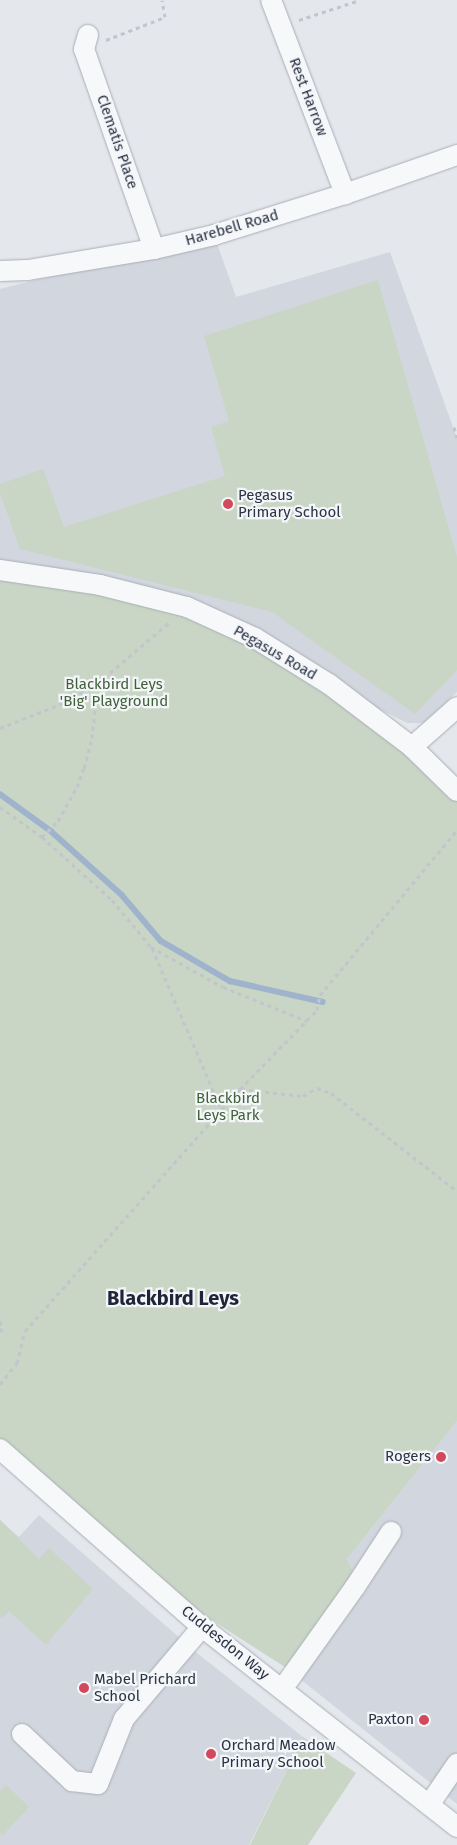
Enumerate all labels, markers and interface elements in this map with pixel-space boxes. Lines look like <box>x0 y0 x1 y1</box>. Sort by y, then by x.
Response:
street label: Rest Harrow <box>285 55 331 139</box>
street label: Clematis Place <box>92 93 142 191</box>
street label: Harebell Road <box>183 206 281 250</box>
place label: Pegasus Primary School <box>238 486 341 521</box>
marker: Pegasus Primary School <box>222 498 234 510</box>
street label: Pegasus Road <box>230 622 320 684</box>
park label: Blackbird Leys 'Big' Playground <box>60 675 168 710</box>
park label: Blackbird Leys Park <box>196 1089 260 1124</box>
district label: Blackbird Leys <box>107 1286 239 1310</box>
place label: Rogers <box>385 1448 431 1466</box>
marker: Rogers <box>435 1451 447 1463</box>
street label: Cuddesdon Way <box>177 1602 273 1684</box>
place label: Mabel Prichard School <box>94 1670 196 1705</box>
marker: Mabel Prichard School <box>78 1682 90 1694</box>
place label: Paxton <box>368 1711 414 1729</box>
marker: Paxton <box>418 1714 430 1726</box>
place label: Orchard Meadow Primary School <box>221 1736 335 1771</box>
marker: Orchard Meadow Primary School <box>205 1748 217 1760</box>

